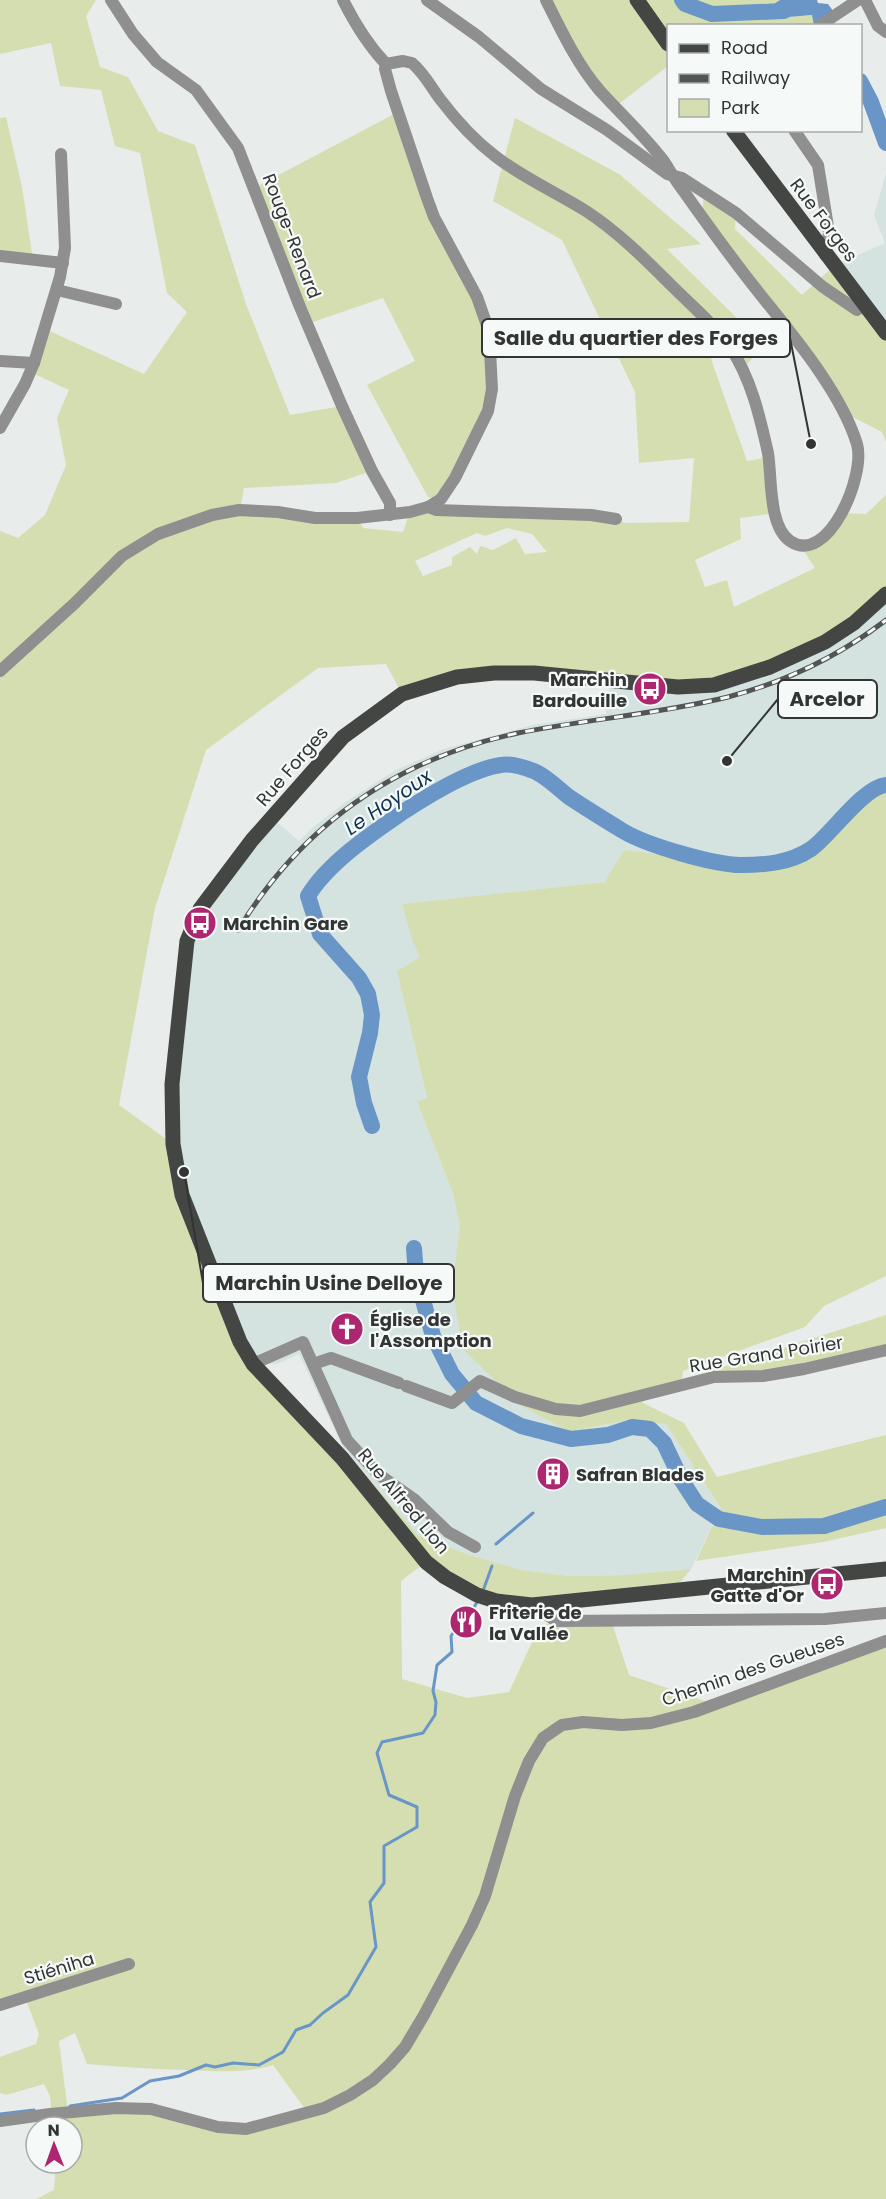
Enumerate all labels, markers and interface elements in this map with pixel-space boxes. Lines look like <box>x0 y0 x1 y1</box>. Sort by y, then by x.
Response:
legend <box>667 24 862 132</box>
text: Road <box>721 35 768 60</box>
text: Railway <box>721 65 790 90</box>
text: Park <box>721 95 760 120</box>
street label: Rouge-Renard <box>257 170 327 302</box>
street label: Rue Forges <box>784 173 864 267</box>
callout: Salle du quartier des Forges <box>482 319 790 357</box>
text: Salle du quartier des Forges <box>494 324 778 352</box>
place label: Marchin Bardouille <box>532 667 627 713</box>
bus stop icon: Marchin Bardouille <box>632 671 668 707</box>
callout: Arcelor <box>778 680 877 718</box>
text: Arcelor <box>790 685 865 713</box>
street label: Rue Forges <box>250 721 334 811</box>
water label: Le Hoyoux <box>339 762 438 842</box>
bus stop icon: Marchin Gare <box>182 905 218 941</box>
place label: Marchin Gare <box>223 911 348 936</box>
callout: Marchin Usine Delloye <box>203 1264 454 1302</box>
text: Marchin Usine Delloye <box>215 1269 443 1297</box>
place label: Église de l'Assomption <box>370 1307 492 1353</box>
church icon: Église de l'Assomption <box>329 1311 365 1347</box>
street label: Rue Grand Poirier <box>687 1329 845 1378</box>
street label: Rue Alfred Lion <box>352 1443 456 1559</box>
building icon: Safran Blades <box>535 1456 571 1492</box>
place label: Safran Blades <box>576 1462 704 1487</box>
place label: Marchin Gatte d'Or <box>710 1562 804 1608</box>
bus stop icon: Marchin Gatte d'Or <box>809 1566 845 1602</box>
place label: Friterie de la Vallée <box>489 1600 581 1646</box>
restaurant icon: Friterie de la Vallée <box>448 1604 484 1640</box>
street label: Chemin des Gueuses <box>658 1626 848 1712</box>
street label: Stiéniha <box>21 1945 97 1991</box>
north arrow <box>24 2115 84 2175</box>
text: N <box>48 2119 60 2142</box>

